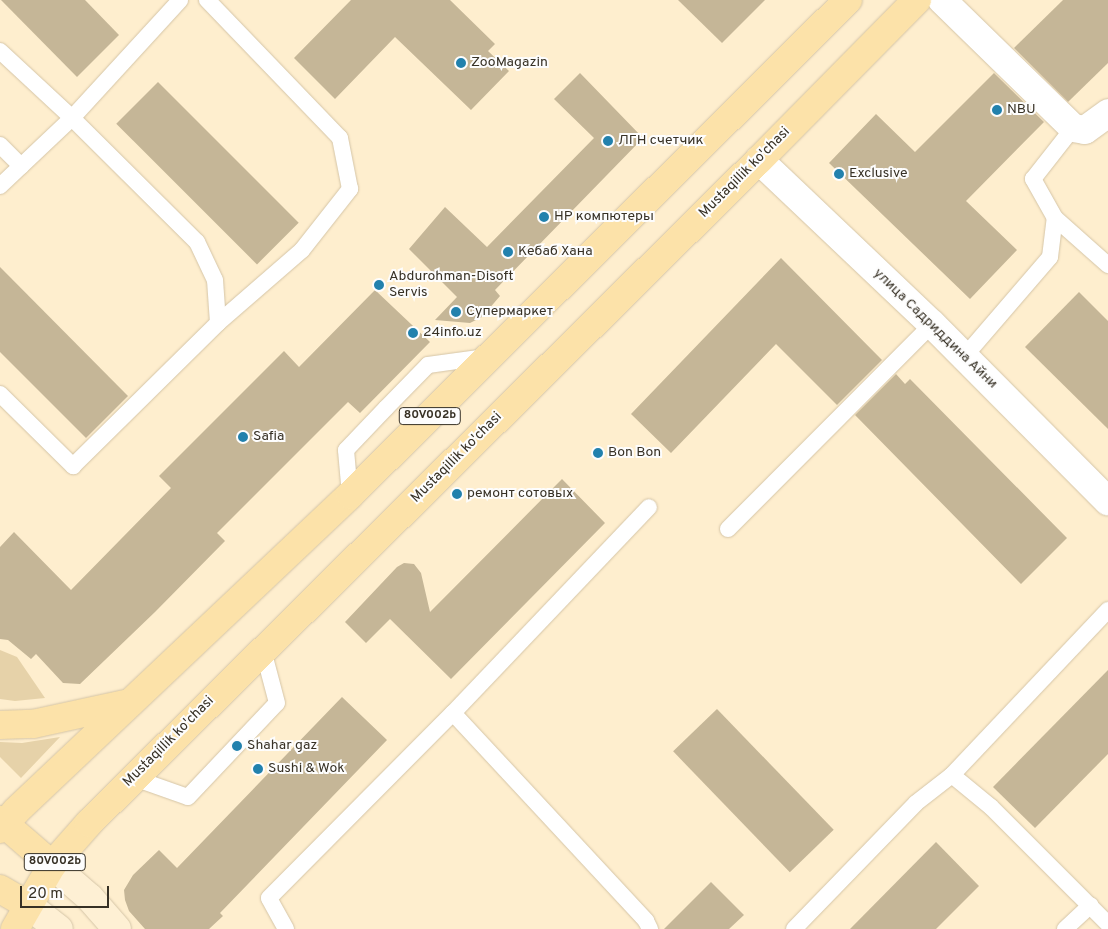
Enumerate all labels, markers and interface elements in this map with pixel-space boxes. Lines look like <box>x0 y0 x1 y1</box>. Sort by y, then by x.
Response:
place label: ZooMagazin <box>471 55 548 71</box>
marker: ZooMagazin <box>455 57 467 69</box>
place label: NBU <box>1007 102 1036 118</box>
marker: NBU <box>991 104 1003 116</box>
street label: Mustaqillik ko'chasi <box>696 124 794 222</box>
place label: ЛГН счетчик <box>618 133 704 149</box>
marker: ЛГН счетчик <box>602 135 614 147</box>
place label: Exclusive <box>849 166 908 182</box>
marker: Exclusive <box>833 168 845 180</box>
place label: HP компютеры <box>554 209 654 225</box>
marker: HP компютеры <box>538 211 550 223</box>
place label: Кебаб Хана <box>518 244 593 260</box>
marker: Кебаб Хана <box>502 246 514 258</box>
street label: улица Садриддина Айни <box>869 265 1001 393</box>
place label: Abdurohman-Disoft Servis <box>389 269 513 302</box>
marker: Abdurohman-Disoft Servis <box>373 279 385 291</box>
place label: Супермаркет <box>466 304 553 320</box>
marker: Супермаркет <box>450 306 462 318</box>
place label: 24info.uz <box>423 325 482 341</box>
marker: 24info.uz <box>407 327 419 339</box>
road number: 80V002b <box>399 406 461 426</box>
street label: Mustaqillik ko'chasi <box>408 409 506 507</box>
place label: Safia <box>253 429 284 445</box>
marker: Safia <box>237 431 249 443</box>
place label: Bon Bon <box>608 445 661 461</box>
marker: Bon Bon <box>592 447 604 459</box>
place label: ремонт сотовых <box>467 486 573 502</box>
marker: ремонт сотовых <box>451 488 463 500</box>
street label: Mustaqillik ko'chasi <box>120 693 218 791</box>
place label: Shahar gaz <box>247 738 317 754</box>
marker: Shahar gaz <box>231 740 243 752</box>
place label: Sushi & Wok <box>268 761 345 777</box>
marker: Sushi & Wok <box>252 763 264 775</box>
road number: 80V002b <box>24 852 86 872</box>
scale bar <box>22 876 111 908</box>
text: 20 m <box>28 885 63 904</box>

